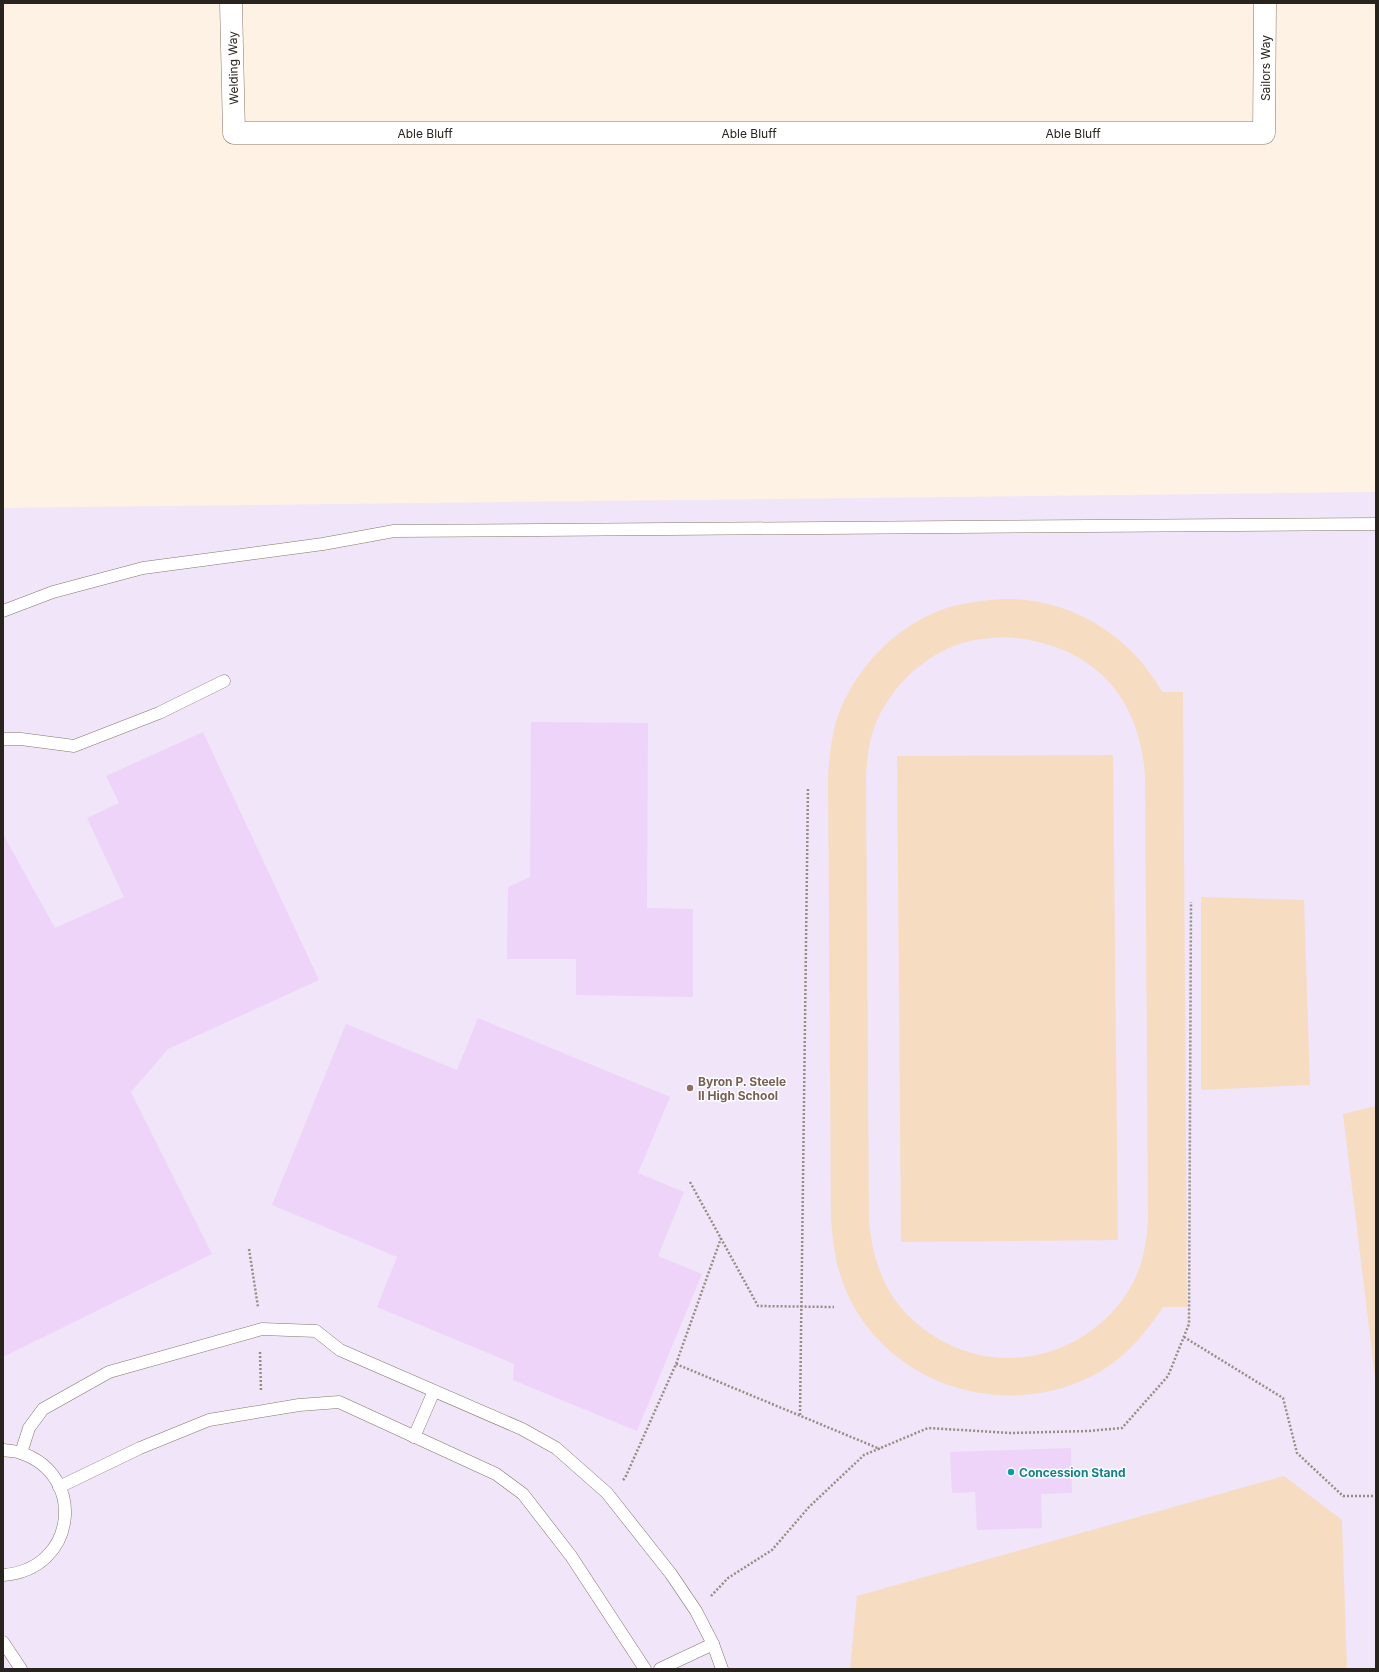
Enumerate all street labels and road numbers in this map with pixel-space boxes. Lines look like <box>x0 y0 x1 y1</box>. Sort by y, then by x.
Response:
street label: Welding Way <box>225 31 241 105</box>
street label: Sailors Way <box>1258 35 1273 101</box>
street label: Able Bluff <box>397 126 453 141</box>
street label: Able Bluff <box>721 126 777 141</box>
street label: Able Bluff <box>1045 126 1101 141</box>

